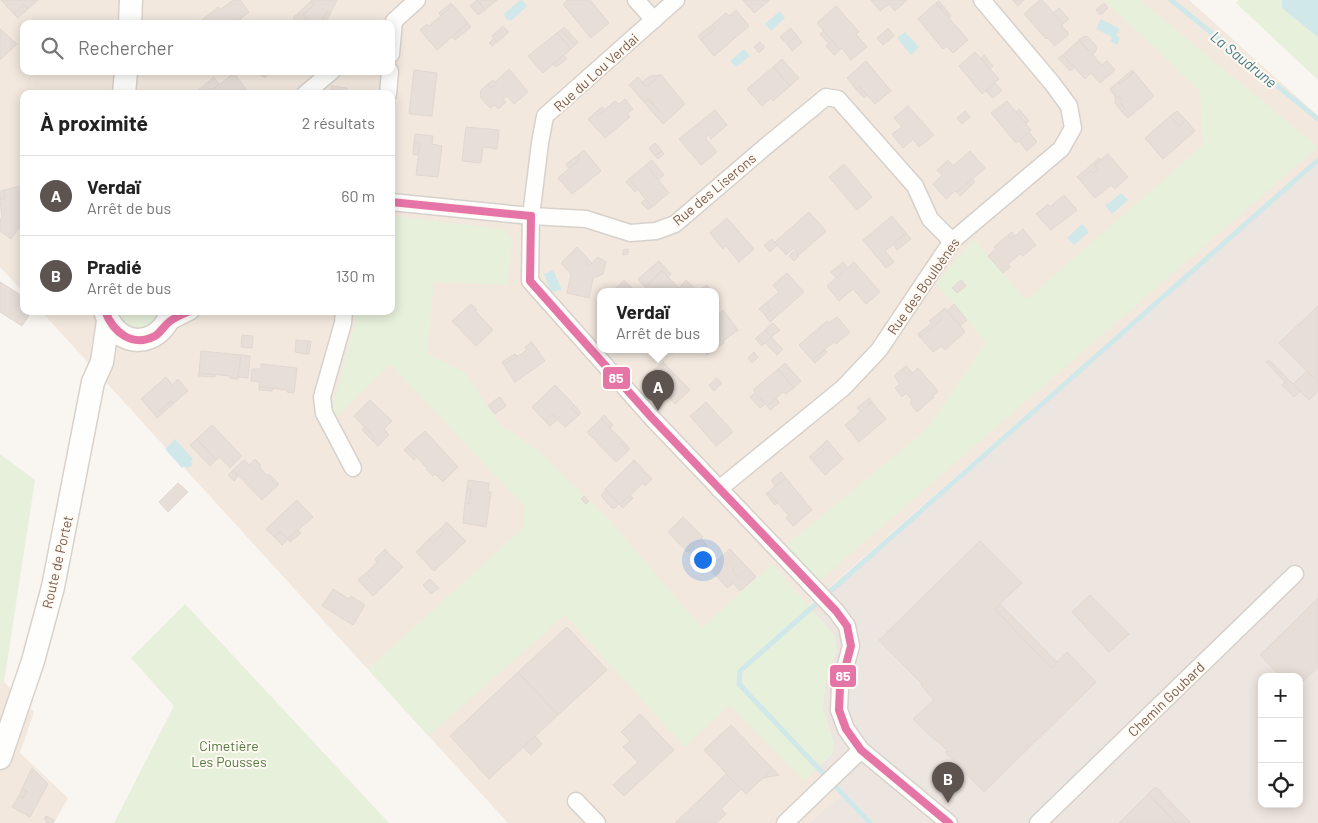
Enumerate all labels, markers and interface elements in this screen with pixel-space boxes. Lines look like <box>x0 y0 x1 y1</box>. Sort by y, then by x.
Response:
search box <box>20 20 395 75</box>
water label: La Saudrune <box>1207 27 1281 91</box>
street label: Rue du Lou Verdai <box>550 29 642 115</box>
icon: search <box>38 34 66 62</box>
text: Rechercher <box>78 36 174 59</box>
text: À proximité <box>40 110 148 135</box>
text: 2 résultats <box>302 113 375 132</box>
street label: Rue des Liserons <box>669 149 759 229</box>
text: Verdaï <box>87 175 140 198</box>
text: A <box>51 186 61 205</box>
text: 60 m <box>341 186 375 205</box>
text: Arrêt de bus <box>87 198 171 217</box>
street label: Rue des Boulbènes <box>883 234 963 338</box>
text: Pradié <box>87 255 141 278</box>
text: B <box>51 266 61 285</box>
text: 130 m <box>336 266 375 285</box>
text: Arrêt de bus <box>87 278 171 297</box>
popup <box>597 288 719 353</box>
text: Verdaï <box>616 300 669 323</box>
text: Arrêt de bus <box>616 323 700 342</box>
line badge: 85 <box>602 366 631 390</box>
text: 85 <box>608 369 624 386</box>
pin: A <box>642 370 674 411</box>
street label: Route de Portet <box>38 514 76 610</box>
your location <box>690 547 716 573</box>
street label: Chemin Goubard <box>1124 658 1208 740</box>
line badge: 85 <box>829 664 857 688</box>
text: 85 <box>835 667 851 684</box>
map controls <box>1258 673 1303 808</box>
button: + <box>1258 673 1303 718</box>
button: − <box>1258 718 1303 763</box>
park label: Cimetière Les Pousses <box>191 737 267 770</box>
pin: B <box>932 762 964 803</box>
button: locate <box>1258 763 1303 808</box>

